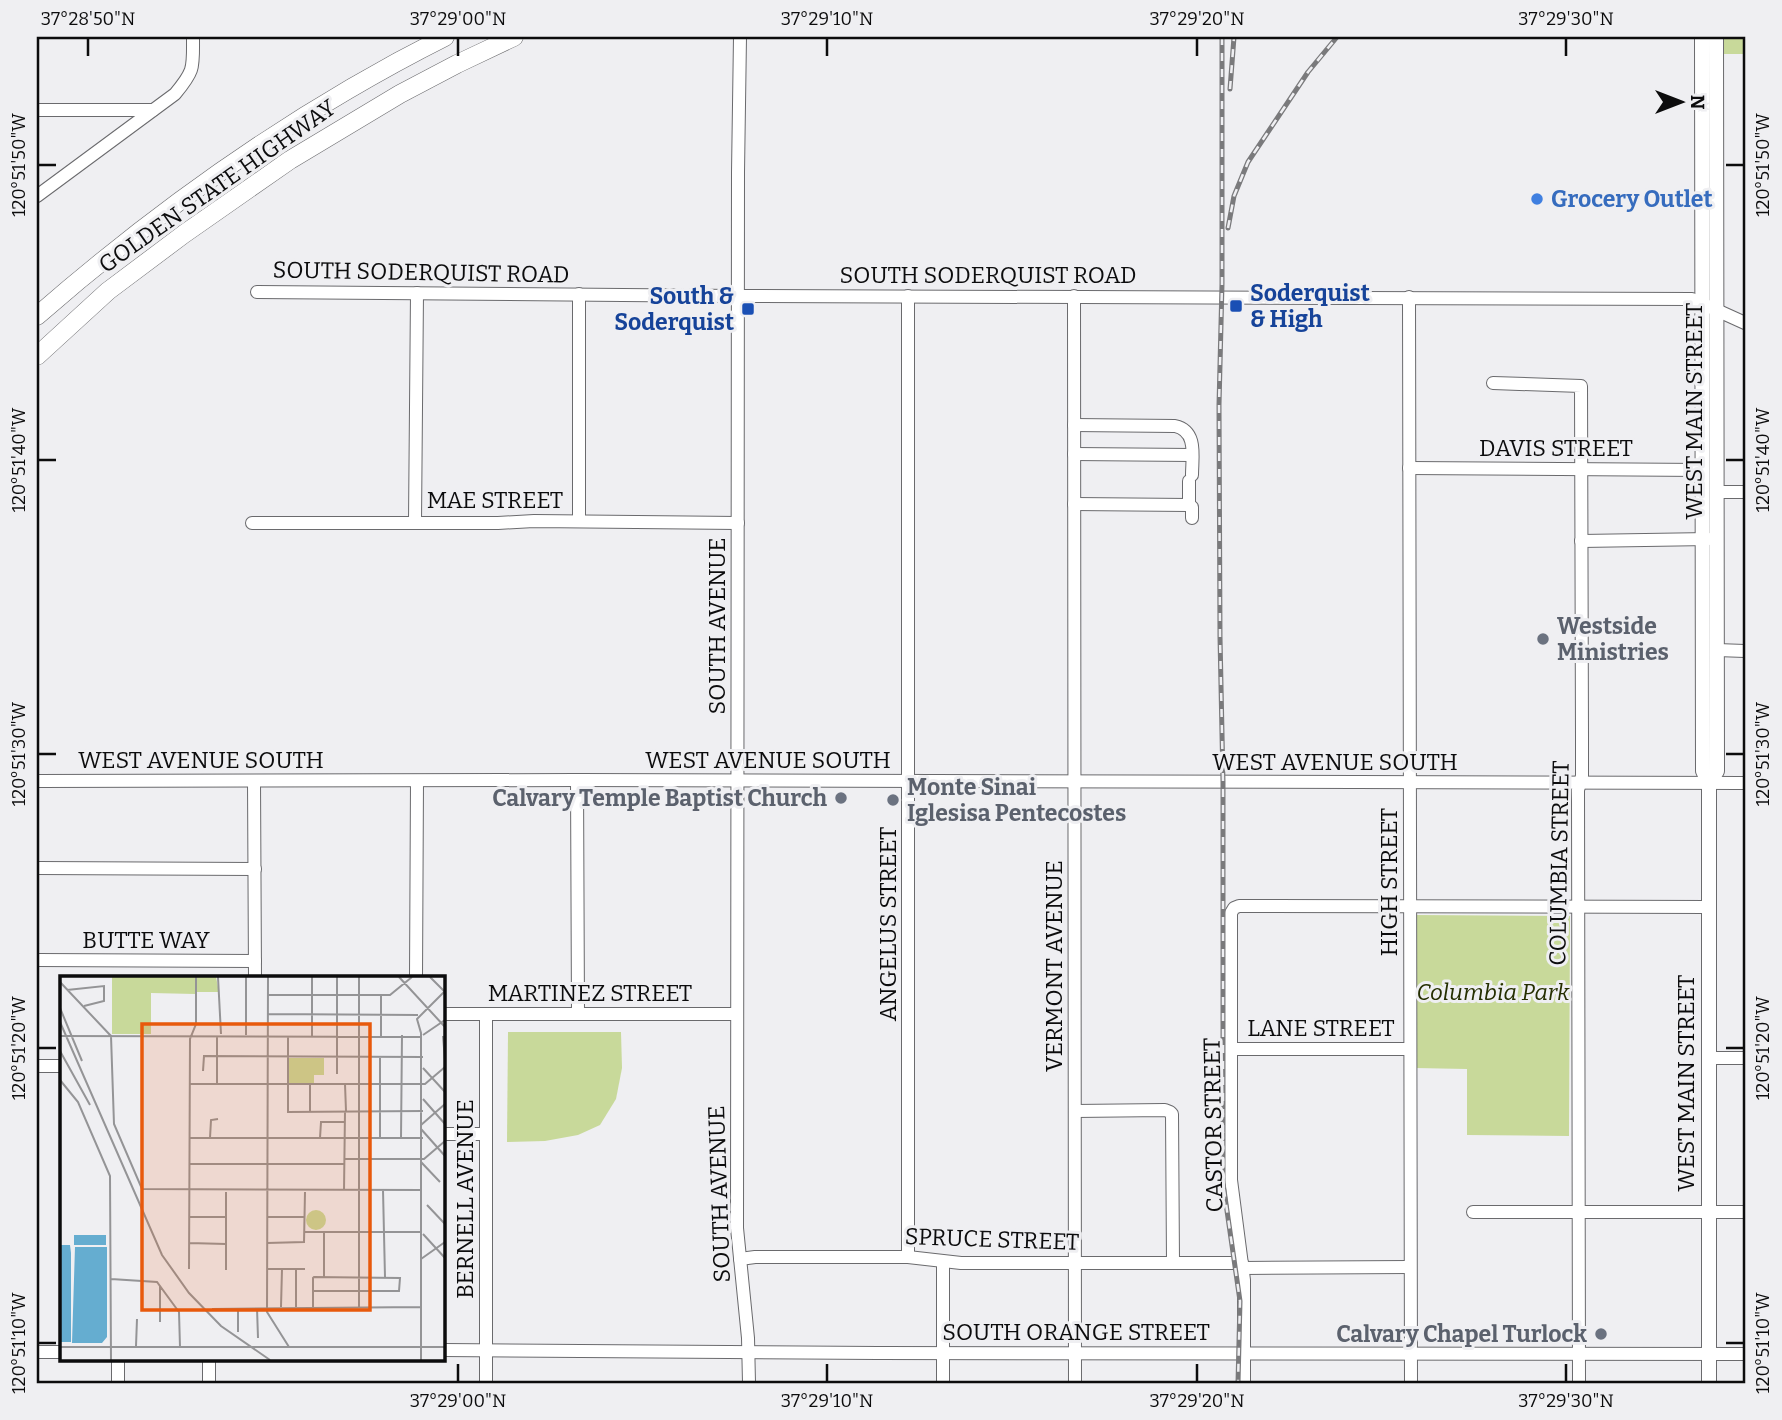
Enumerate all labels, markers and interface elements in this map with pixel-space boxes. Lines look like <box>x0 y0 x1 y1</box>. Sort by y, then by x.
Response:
text: 37°28'50"N <box>41 8 135 30</box>
text: 37°29'00"N <box>410 8 506 30</box>
text: 37°29'10"N <box>781 8 873 30</box>
text: 37°29'20"N <box>1150 8 1244 30</box>
text: 37°29'30"N <box>1518 8 1614 30</box>
north arrow <box>1646 66 1716 136</box>
street label: GOLDEN STATE HIGHWAY <box>93 93 341 279</box>
text: N <box>1686 95 1709 110</box>
text: 120°51'50"W <box>8 113 30 217</box>
text: 120°51'50"W <box>1752 113 1774 217</box>
place label: Grocery Outlet <box>1551 185 1712 213</box>
marker: Grocery Outlet <box>1529 191 1545 207</box>
street label: SOUTH SODERQUIST ROAD <box>272 255 570 289</box>
street label: SOUTH SODERQUIST ROAD <box>840 261 1136 289</box>
place label: Soderquist & High <box>1250 279 1370 333</box>
place label: South & Soderquist <box>614 282 734 336</box>
marker: Soderquist & High <box>1228 298 1244 314</box>
marker: South & Soderquist <box>740 301 756 317</box>
street label: WEST MAIN STREET <box>1680 303 1708 519</box>
text: 120°51'40"W <box>8 407 30 512</box>
text: 120°51'40"W <box>1752 407 1774 512</box>
street label: DAVIS STREET <box>1479 434 1633 462</box>
street label: MAE STREET <box>427 486 563 514</box>
street label: SOUTH AVENUE <box>703 537 731 715</box>
place label: Westside Ministries <box>1557 612 1669 666</box>
marker: Westside Ministries <box>1535 631 1551 647</box>
text: 120°51'30"W <box>8 701 30 806</box>
text: 120°51'30"W <box>1752 701 1774 806</box>
street label: WEST AVENUE SOUTH <box>78 746 324 774</box>
street label: WEST AVENUE SOUTH <box>645 746 891 774</box>
street label: WEST AVENUE SOUTH <box>1212 748 1458 776</box>
street label: COLUMBIA STREET <box>1543 760 1575 966</box>
place label: Monte Sinai Iglesisa Pentecostes <box>907 773 1126 827</box>
place label: Calvary Temple Baptist Church <box>492 784 827 812</box>
marker: Calvary Temple Baptist Church <box>833 790 849 806</box>
marker: Monte Sinai Iglesisa Pentecostes <box>885 792 901 808</box>
street label: HIGH STREET <box>1375 808 1403 956</box>
street label: ANGELUS STREET <box>874 827 902 1021</box>
street label: VERMONT AVENUE <box>1040 860 1068 1072</box>
street label: BUTTE WAY <box>82 926 210 954</box>
street label: WEST MAIN STREET <box>1672 975 1700 1191</box>
inset map <box>60 976 444 1360</box>
park label: Columbia Park <box>1417 978 1570 1006</box>
street label: MARTINEZ STREET <box>488 979 692 1007</box>
text: 120°51'20"W <box>8 995 30 1100</box>
text: 120°51'20"W <box>1752 995 1774 1100</box>
street label: LANE STREET <box>1247 1014 1395 1042</box>
street label: CASTOR STREET <box>1197 1037 1229 1213</box>
street label: BERNELL AVENUE <box>451 1099 479 1299</box>
street label: SOUTH AVENUE <box>702 1105 736 1283</box>
street label: SPRUCE STREET <box>904 1222 1080 1256</box>
text: 120°51'10"W <box>8 1292 30 1394</box>
text: 120°51'10"W <box>1752 1292 1774 1394</box>
street label: SOUTH ORANGE STREET <box>942 1318 1210 1346</box>
place label: Calvary Chapel Turlock <box>1336 1320 1587 1348</box>
marker: Calvary Chapel Turlock <box>1593 1326 1609 1342</box>
text: 37°29'00"N <box>410 1390 506 1412</box>
text: 37°29'10"N <box>781 1390 873 1412</box>
text: 37°29'20"N <box>1150 1390 1244 1412</box>
text: 37°29'30"N <box>1518 1390 1614 1412</box>

